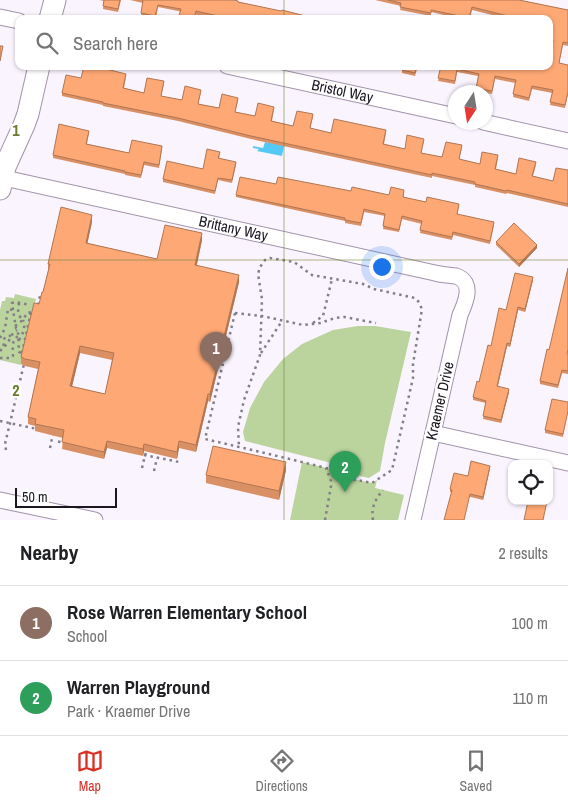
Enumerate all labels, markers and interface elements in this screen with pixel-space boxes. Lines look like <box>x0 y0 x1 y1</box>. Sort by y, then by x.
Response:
search box <box>15 15 553 70</box>
icon: search <box>33 29 61 57</box>
text: Search here <box>73 30 158 56</box>
street label: Bristol Way <box>310 74 376 108</box>
north arrow <box>448 85 493 130</box>
text: 1 <box>12 119 20 141</box>
street label: Brittany Way <box>197 210 271 246</box>
your location <box>369 254 395 280</box>
pin: 1 <box>200 332 232 373</box>
street label: Kraemer Drive <box>420 359 459 442</box>
text: 2 <box>12 379 20 401</box>
pin: 2 <box>329 451 361 492</box>
map controls <box>508 460 553 505</box>
button: locate <box>508 460 553 505</box>
scale bar <box>15 485 118 508</box>
text: 50 m <box>22 488 48 506</box>
text: Nearby <box>20 538 78 567</box>
text: 2 results <box>498 542 548 564</box>
text: Rose Warren Elementary School <box>67 599 307 625</box>
text: 1 <box>32 612 40 634</box>
text: 100 m <box>512 612 548 634</box>
text: School <box>67 625 107 647</box>
text: Warren Playground <box>67 674 210 700</box>
text: 2 <box>32 687 40 709</box>
text: 110 m <box>512 687 548 709</box>
text: Park · Kraemer Drive <box>67 700 190 722</box>
tab: Map <box>76 747 104 795</box>
tab: Directions <box>256 747 308 795</box>
tab: Saved <box>460 747 492 795</box>

